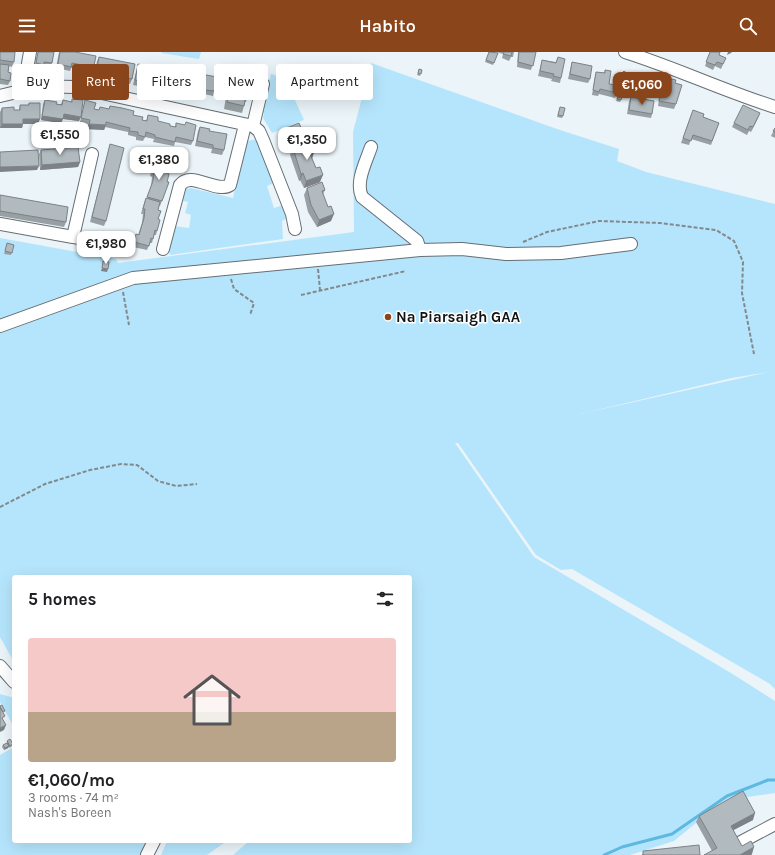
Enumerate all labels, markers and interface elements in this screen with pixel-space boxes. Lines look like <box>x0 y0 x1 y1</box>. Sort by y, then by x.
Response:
icon: menu <box>16 15 38 37</box>
text: Habito <box>359 15 416 37</box>
icon: search <box>737 15 759 37</box>
chip: Buy <box>12 64 64 100</box>
chip: Rent <box>72 64 129 100</box>
chip: Filters <box>137 64 206 100</box>
chip: New <box>214 64 268 100</box>
chip: Apartment <box>276 64 373 100</box>
pin: €1,060 <box>609 72 675 106</box>
text: €1,060 <box>622 77 662 92</box>
pin: €1,550 <box>27 122 93 156</box>
text: €1,550 <box>40 127 80 142</box>
pin: €1,350 <box>274 127 340 161</box>
text: €1,350 <box>287 132 327 147</box>
pin: €1,380 <box>126 147 192 181</box>
text: €1,380 <box>139 152 179 167</box>
pin: €1,980 <box>73 231 139 265</box>
text: €1,980 <box>86 236 126 251</box>
place label: Na Piarsaigh GAA <box>396 308 521 326</box>
marker: Na Piarsaigh GAA <box>383 312 393 322</box>
icon: filters <box>374 588 396 610</box>
text: 5 homes <box>28 589 97 609</box>
icon: home <box>176 664 248 736</box>
text: €1,060/mo <box>28 770 115 790</box>
text: 3 rooms · 74 m² <box>28 790 119 805</box>
text: Nash's Boreen <box>28 805 112 820</box>

